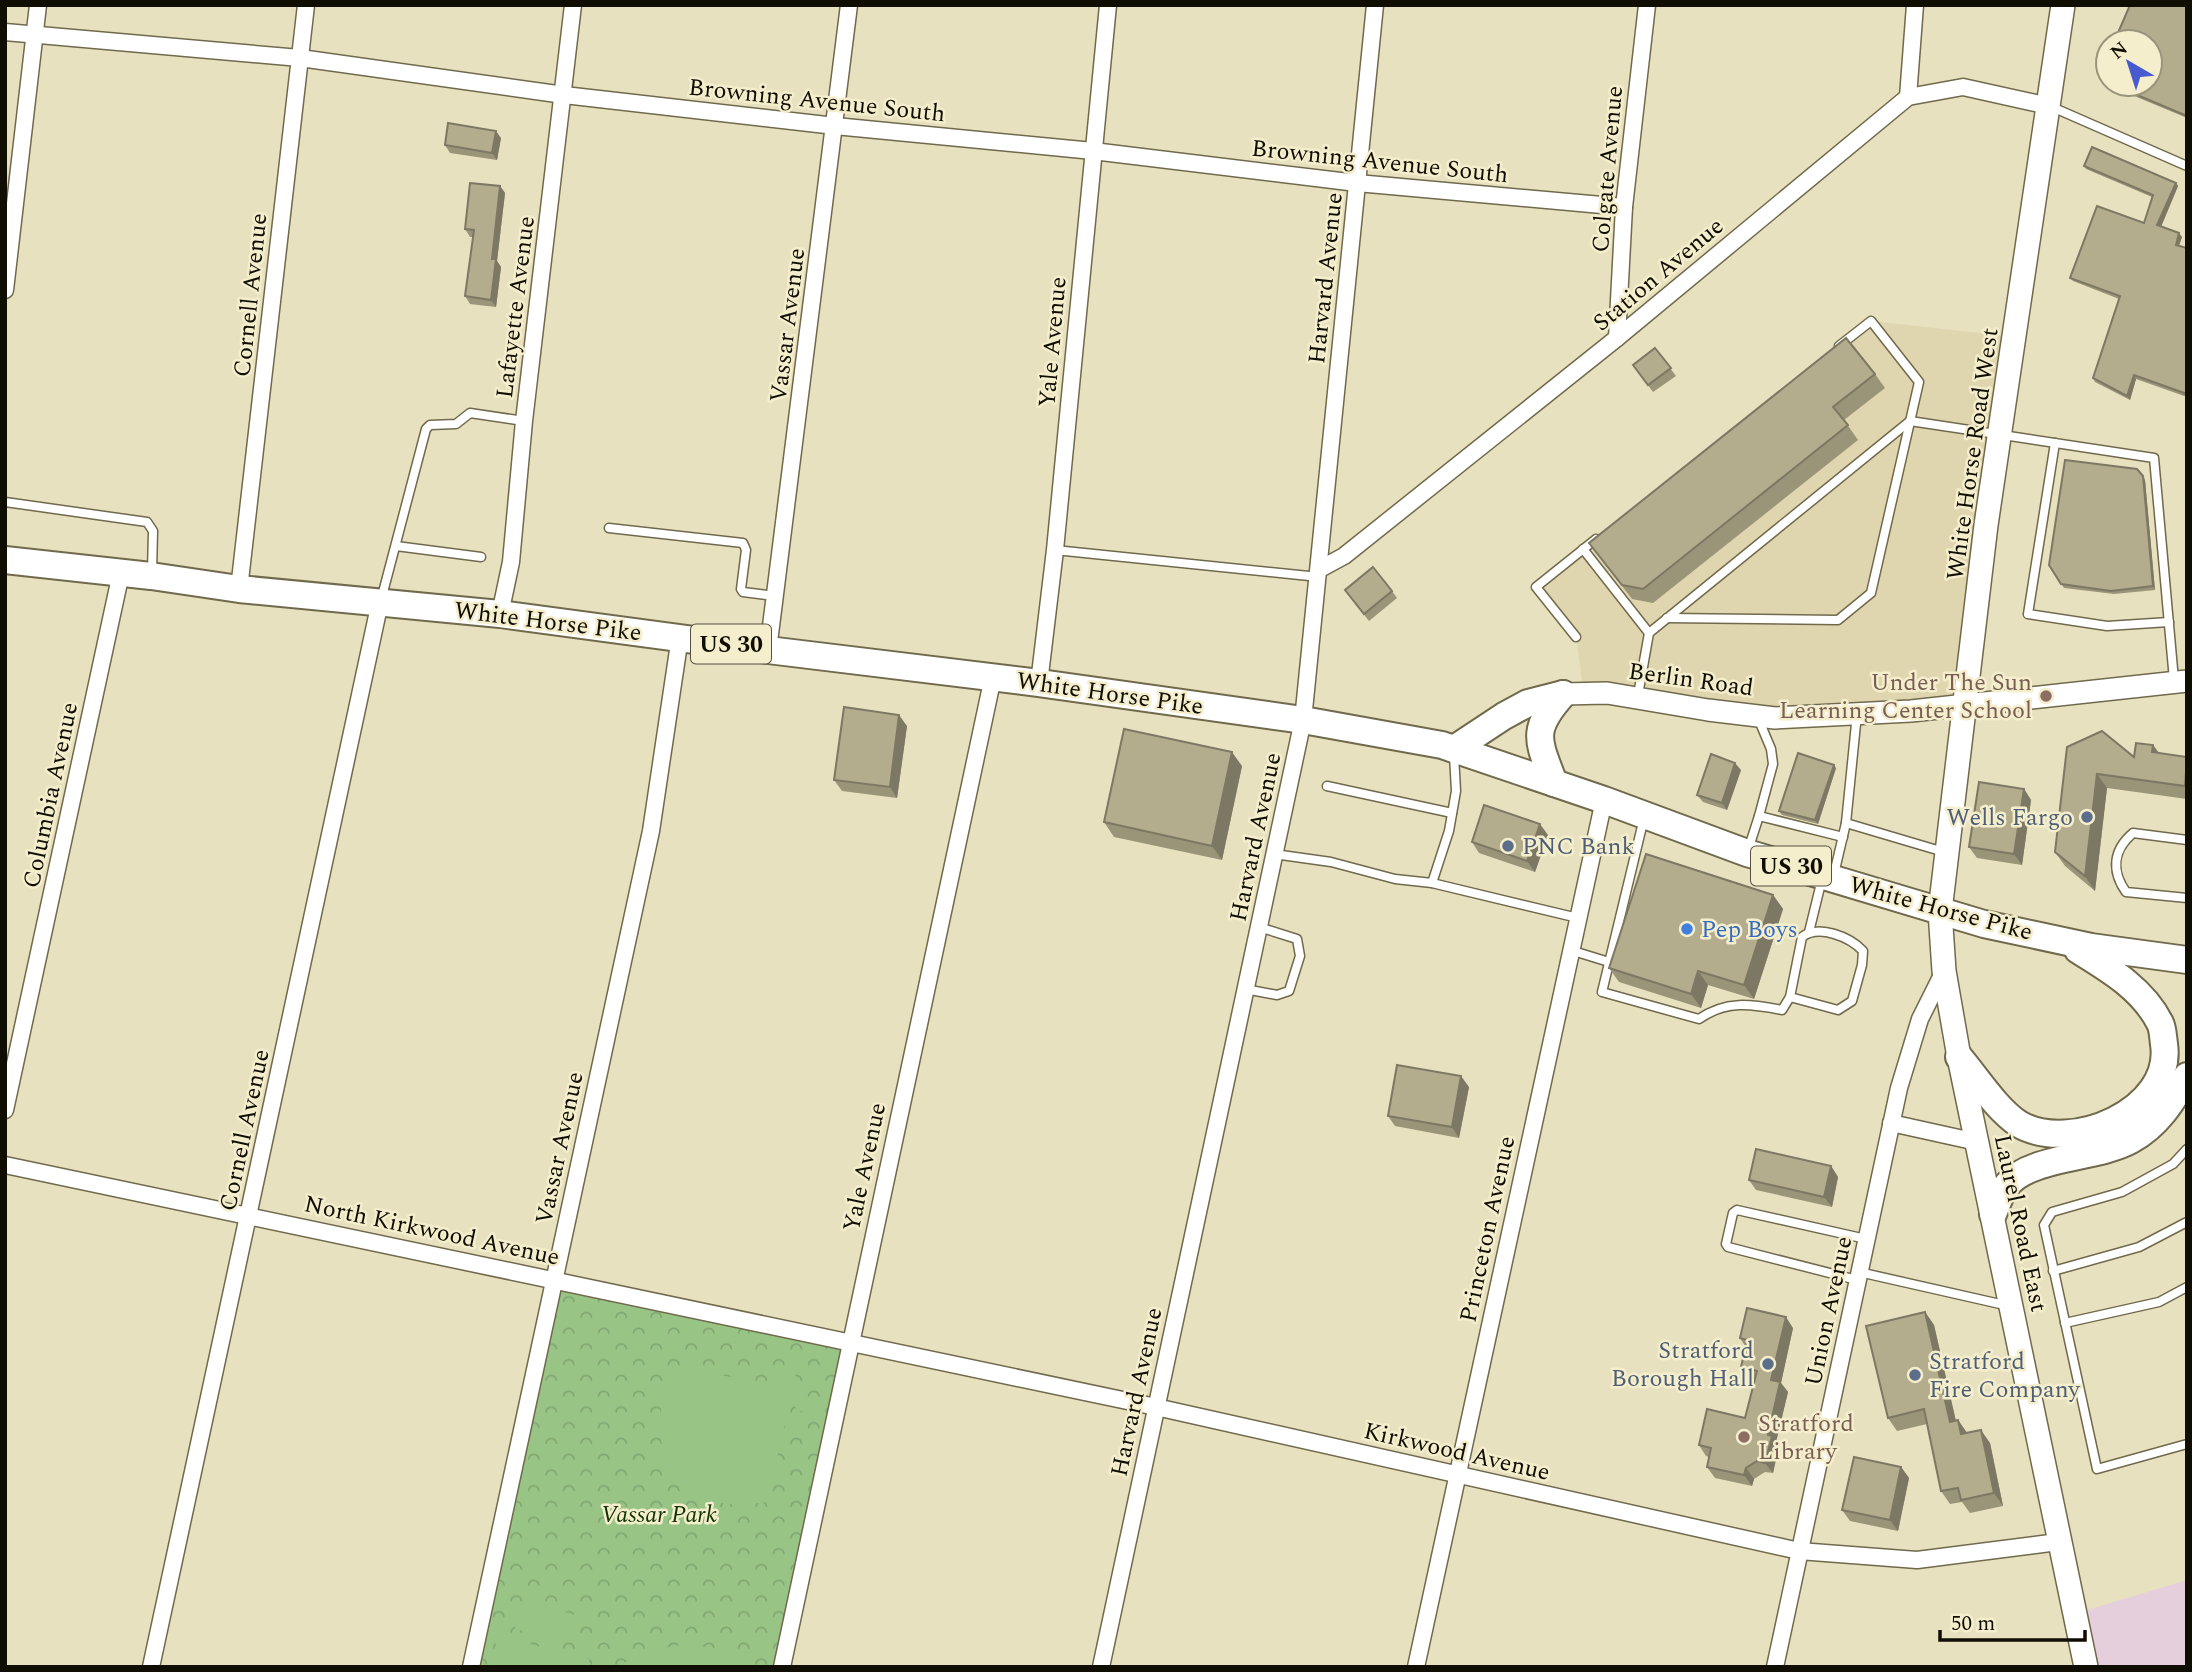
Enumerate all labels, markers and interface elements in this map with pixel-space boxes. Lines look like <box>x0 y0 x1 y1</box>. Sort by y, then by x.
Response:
north arrow <box>2094 28 2164 98</box>
text: N <box>2104 35 2134 67</box>
street label: Browning Avenue South <box>687 70 947 132</box>
street label: Colgate Avenue <box>1583 84 1633 254</box>
street label: Browning Avenue South <box>1250 131 1510 193</box>
street label: Harvard Avenue <box>1299 191 1353 366</box>
street label: Station Avenue <box>1585 209 1732 340</box>
street label: Cornell Avenue <box>224 211 278 379</box>
street label: Lafayette Avenue <box>487 214 545 400</box>
street label: Vassar Avenue <box>761 246 815 404</box>
street label: Yale Avenue <box>1029 275 1077 409</box>
street label: White Horse Road West <box>1937 326 2009 583</box>
street label: White Horse Pike <box>452 593 644 651</box>
road number: US 30 <box>691 624 771 664</box>
street label: Berlin Road <box>1626 653 1756 707</box>
street label: White Horse Pike <box>1014 663 1206 725</box>
place label: Under The Sun Learning Center School <box>1779 665 2032 729</box>
marker: Under The Sun Learning Center School <box>2038 688 2054 704</box>
street label: Columbia Avenue <box>14 699 88 891</box>
street label: Harvard Avenue <box>1220 749 1291 925</box>
place label: Wells Fargo <box>1946 800 2073 836</box>
marker: Wells Fargo <box>2079 809 2095 825</box>
place label: PNC Bank <box>1522 829 1635 865</box>
marker: PNC Bank <box>1500 838 1516 854</box>
road number: US 30 <box>1751 846 1831 886</box>
street label: White Horse Pike <box>1845 867 2036 951</box>
place label: Pep Boys <box>1701 912 1798 948</box>
marker: Pep Boys <box>1679 921 1695 937</box>
street label: Cornell Avenue <box>210 1046 280 1215</box>
street label: Vassar Avenue <box>526 1069 594 1228</box>
street label: Yale Avenue <box>834 1099 896 1235</box>
street label: Laurel Road East <box>1984 1131 2056 1315</box>
street label: Princeton Avenue <box>1451 1133 1525 1326</box>
street label: North Kirkwood Avenue <box>301 1186 563 1276</box>
street label: Union Avenue <box>1796 1233 1862 1390</box>
street label: Harvard Avenue <box>1101 1304 1172 1480</box>
place label: Stratford Borough Hall <box>1611 1333 1754 1397</box>
place label: Stratford Fire Company <box>1929 1344 2081 1408</box>
marker: Stratford Borough Hall <box>1760 1356 1776 1372</box>
marker: Stratford Fire Company <box>1907 1367 1923 1383</box>
place label: Stratford Library <box>1758 1406 1854 1470</box>
street label: Kirkwood Avenue <box>1360 1413 1554 1491</box>
marker: Stratford Library <box>1736 1429 1752 1445</box>
park label: Vassar Park <box>601 1497 717 1533</box>
scale bar <box>1940 1598 2085 1642</box>
text: 50 m <box>1951 1608 1995 1640</box>

